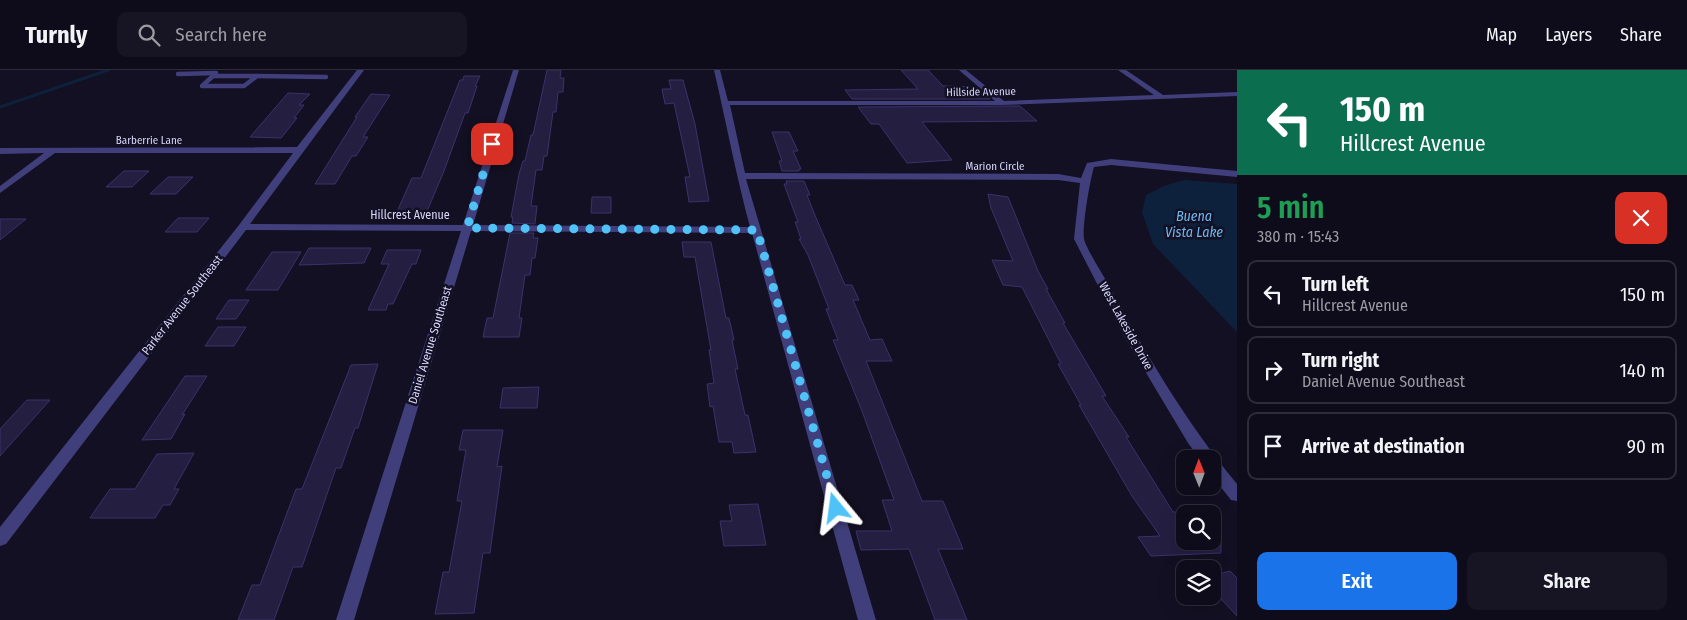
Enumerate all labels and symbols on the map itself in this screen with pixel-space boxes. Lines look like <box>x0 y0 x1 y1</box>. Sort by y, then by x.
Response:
street label: Hillside Avenue <box>946 85 1016 99</box>
pin <box>471 123 513 165</box>
street label: Barberrie Lane <box>116 134 182 147</box>
street label: Marion Circle <box>966 160 1024 173</box>
street label: Hillcrest Avenue <box>370 208 450 222</box>
water label: Buena Vista Lake <box>1165 208 1223 241</box>
street label: Parker Avenue Southeast <box>139 252 225 358</box>
street label: West Lakeside Drive <box>1096 280 1156 372</box>
street label: Daniel Avenue Southeast <box>405 284 455 406</box>
north arrow <box>1176 450 1221 495</box>
position arrow <box>809 481 861 533</box>

